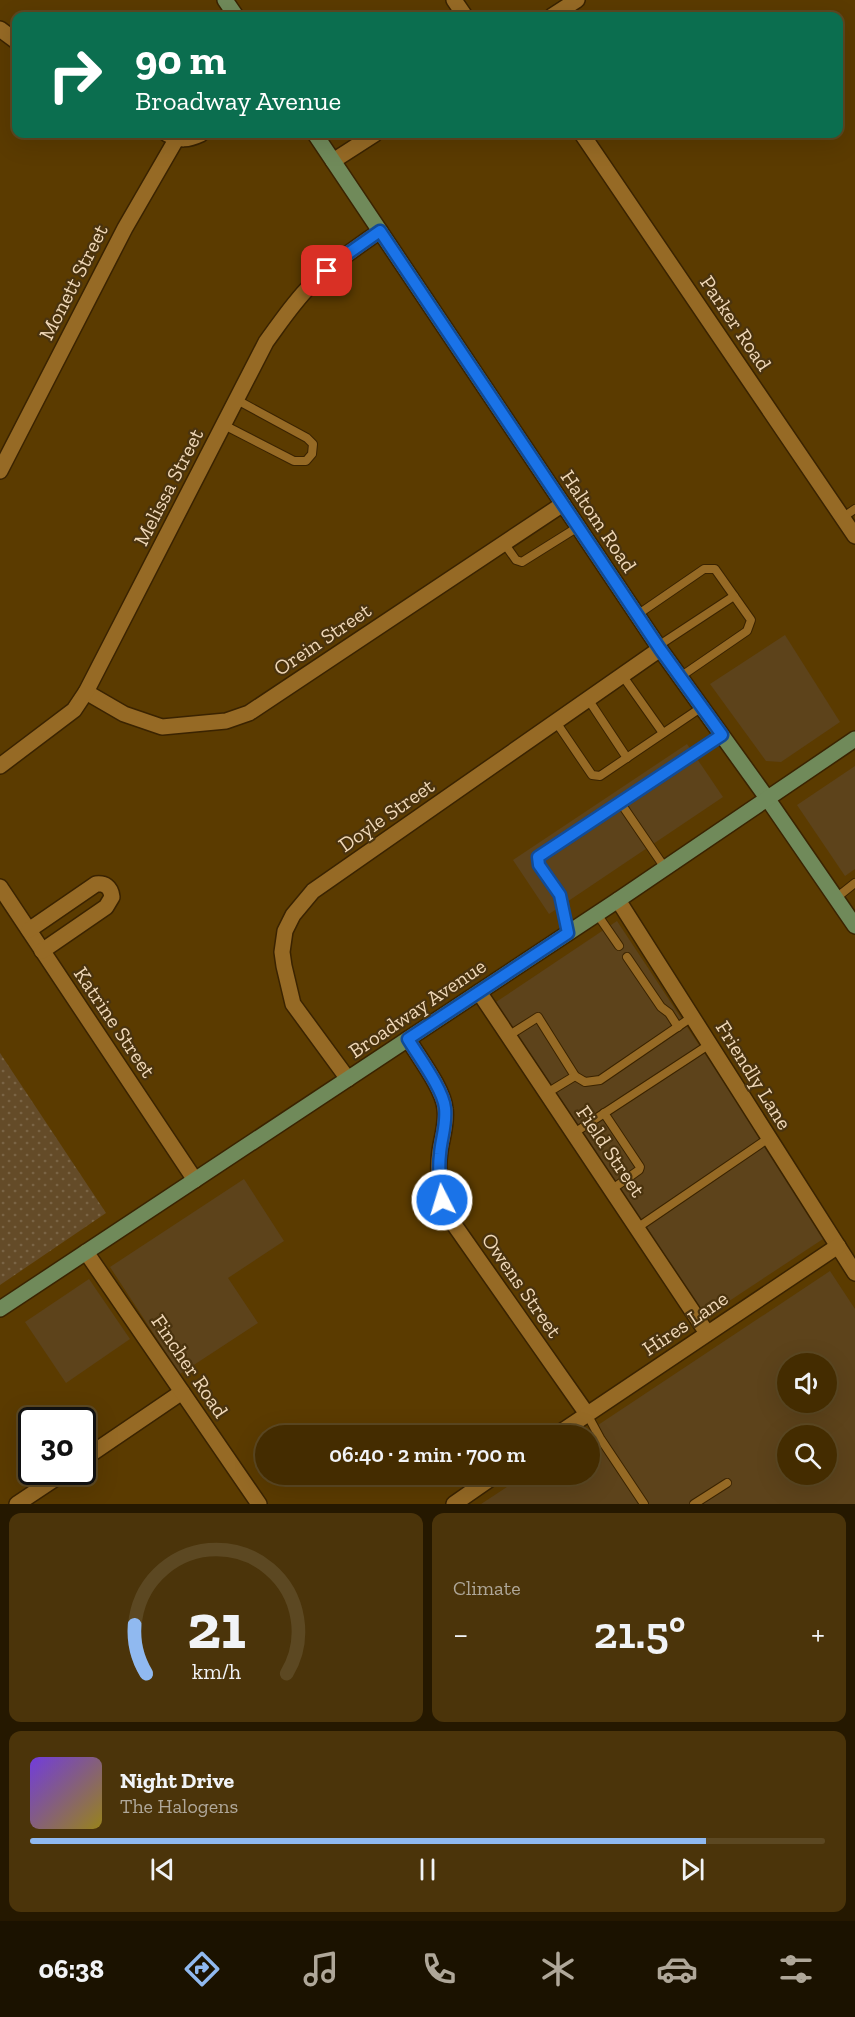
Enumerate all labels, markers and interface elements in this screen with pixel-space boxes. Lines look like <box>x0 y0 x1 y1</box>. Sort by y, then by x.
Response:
text: 90 m <box>135 34 226 85</box>
icon: right <box>36 36 114 114</box>
text: Broadway Avenue <box>135 85 341 117</box>
street label: Monett Street <box>33 220 113 344</box>
pin <box>301 245 352 296</box>
icon: arrive <box>310 254 343 287</box>
street label: Parker Road <box>695 271 777 376</box>
street label: Melissa Street <box>128 424 208 550</box>
street label: Haltom Road <box>556 465 643 577</box>
street label: Orein Street <box>269 597 376 681</box>
street label: Doyle Street <box>333 773 439 857</box>
street label: Broadway Avenue <box>343 953 491 1063</box>
street label: Katrine Street <box>69 962 161 1082</box>
street label: Friendly Lane <box>711 1016 797 1134</box>
street label: Field Street <box>571 1101 651 1202</box>
position arrow <box>410 1168 474 1232</box>
street label: Owens Street <box>477 1228 567 1342</box>
street label: Hires Lane <box>637 1285 733 1361</box>
street label: Fincher Road <box>146 1310 234 1423</box>
map controls <box>777 1353 837 1485</box>
button: sound <box>777 1353 837 1413</box>
speed limit sign: 30 <box>18 1407 96 1485</box>
button: search <box>777 1425 837 1485</box>
text: 06:40 · 2 min · 700 m <box>329 1441 526 1468</box>
text: Climate <box>453 1576 521 1600</box>
text: 21 <box>187 1589 245 1664</box>
text: 21.5° <box>594 1606 686 1660</box>
text: − <box>453 1614 468 1653</box>
text: + <box>811 1614 825 1653</box>
text: km/h <box>192 1660 240 1685</box>
text: Night Drive <box>120 1767 234 1794</box>
text: The Halogens <box>120 1794 238 1818</box>
icon: previous <box>146 1853 179 1886</box>
icon: pause <box>411 1853 444 1886</box>
icon: next <box>676 1853 709 1886</box>
icon: directions <box>181 1948 223 1990</box>
icon: music <box>300 1948 342 1990</box>
icon: phone <box>418 1948 460 1990</box>
icon: climate <box>537 1948 579 1990</box>
icon: car <box>656 1948 698 1990</box>
icon: filters <box>775 1948 817 1990</box>
text: 06:38 <box>38 1953 104 1985</box>

